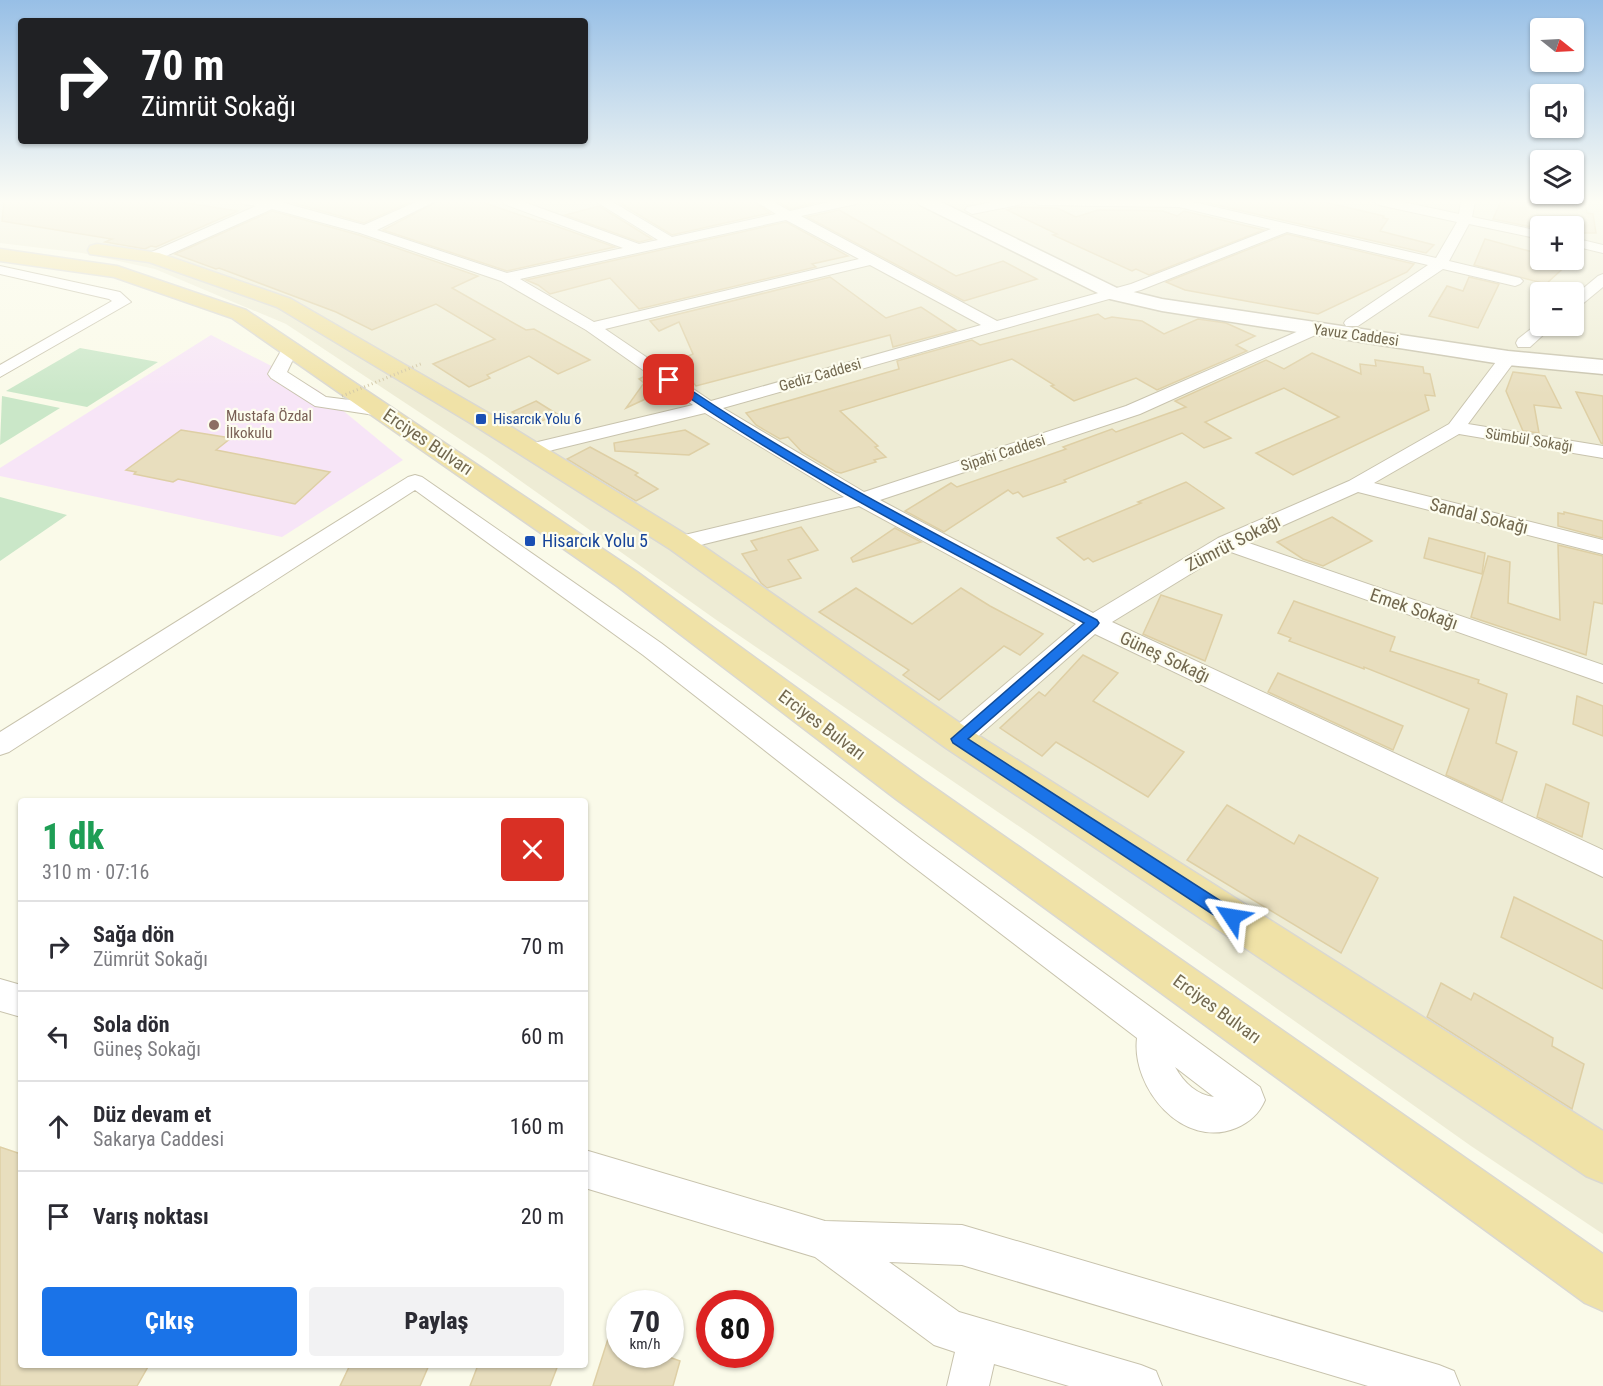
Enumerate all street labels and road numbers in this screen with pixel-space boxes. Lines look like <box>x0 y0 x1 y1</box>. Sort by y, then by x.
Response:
street label: Yavuz Caddesi <box>1312 320 1400 350</box>
street label: Gediz Caddesi <box>777 355 863 395</box>
street label: Erciyes Bulvarı <box>380 404 477 479</box>
street label: Sümbül Sokağı <box>1484 424 1574 456</box>
street label: Sipahi Caddesi <box>958 431 1048 475</box>
street label: Sandal Sokağı <box>1428 493 1531 538</box>
street label: Zümrüt Sokağı <box>1182 510 1284 575</box>
street label: Emek Sokağı <box>1368 584 1461 633</box>
street label: Güneş Sokağı <box>1117 627 1214 687</box>
street label: Erciyes Bulvarı <box>775 685 870 764</box>
street label: Erciyes Bulvarı <box>1169 970 1265 1047</box>

